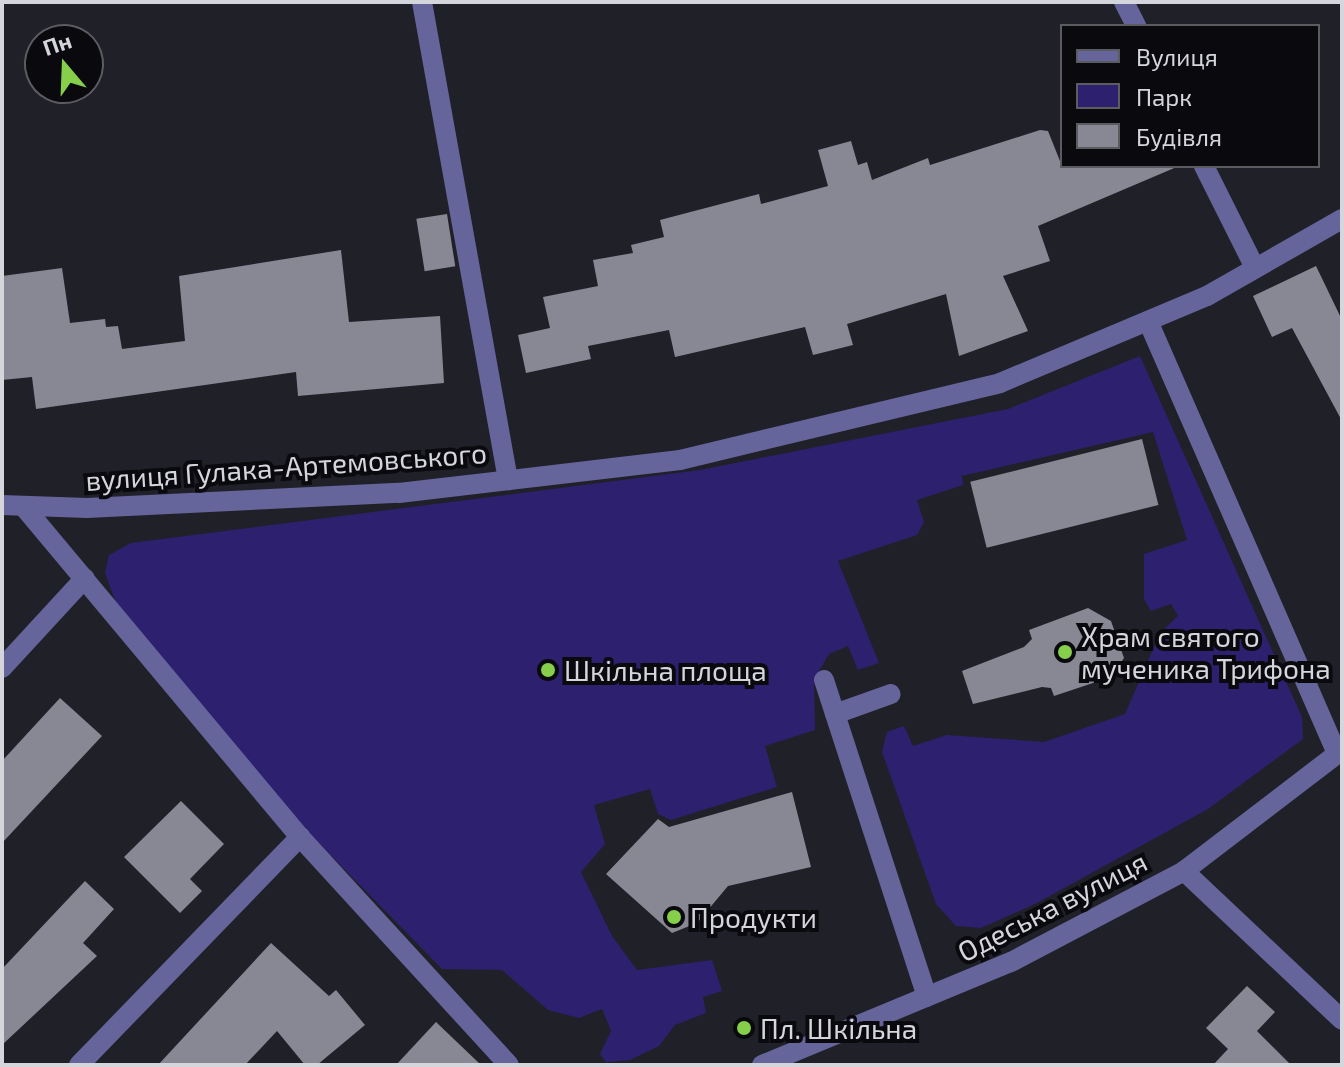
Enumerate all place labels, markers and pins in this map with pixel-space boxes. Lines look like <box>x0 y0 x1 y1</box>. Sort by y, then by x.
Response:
place label: Храм святого мученика Трифона <box>1081 619 1331 685</box>
marker: Храм святого мученика Трифона <box>1056 643 1074 661</box>
place label: Шкільна площа <box>564 653 767 687</box>
marker: Шкільна площа <box>539 661 557 679</box>
place label: Продукти <box>690 900 817 934</box>
marker: Продукти <box>665 908 683 926</box>
place label: Пл. Шкільна <box>760 1011 917 1045</box>
marker: Пл. Шкільна <box>735 1019 753 1037</box>

